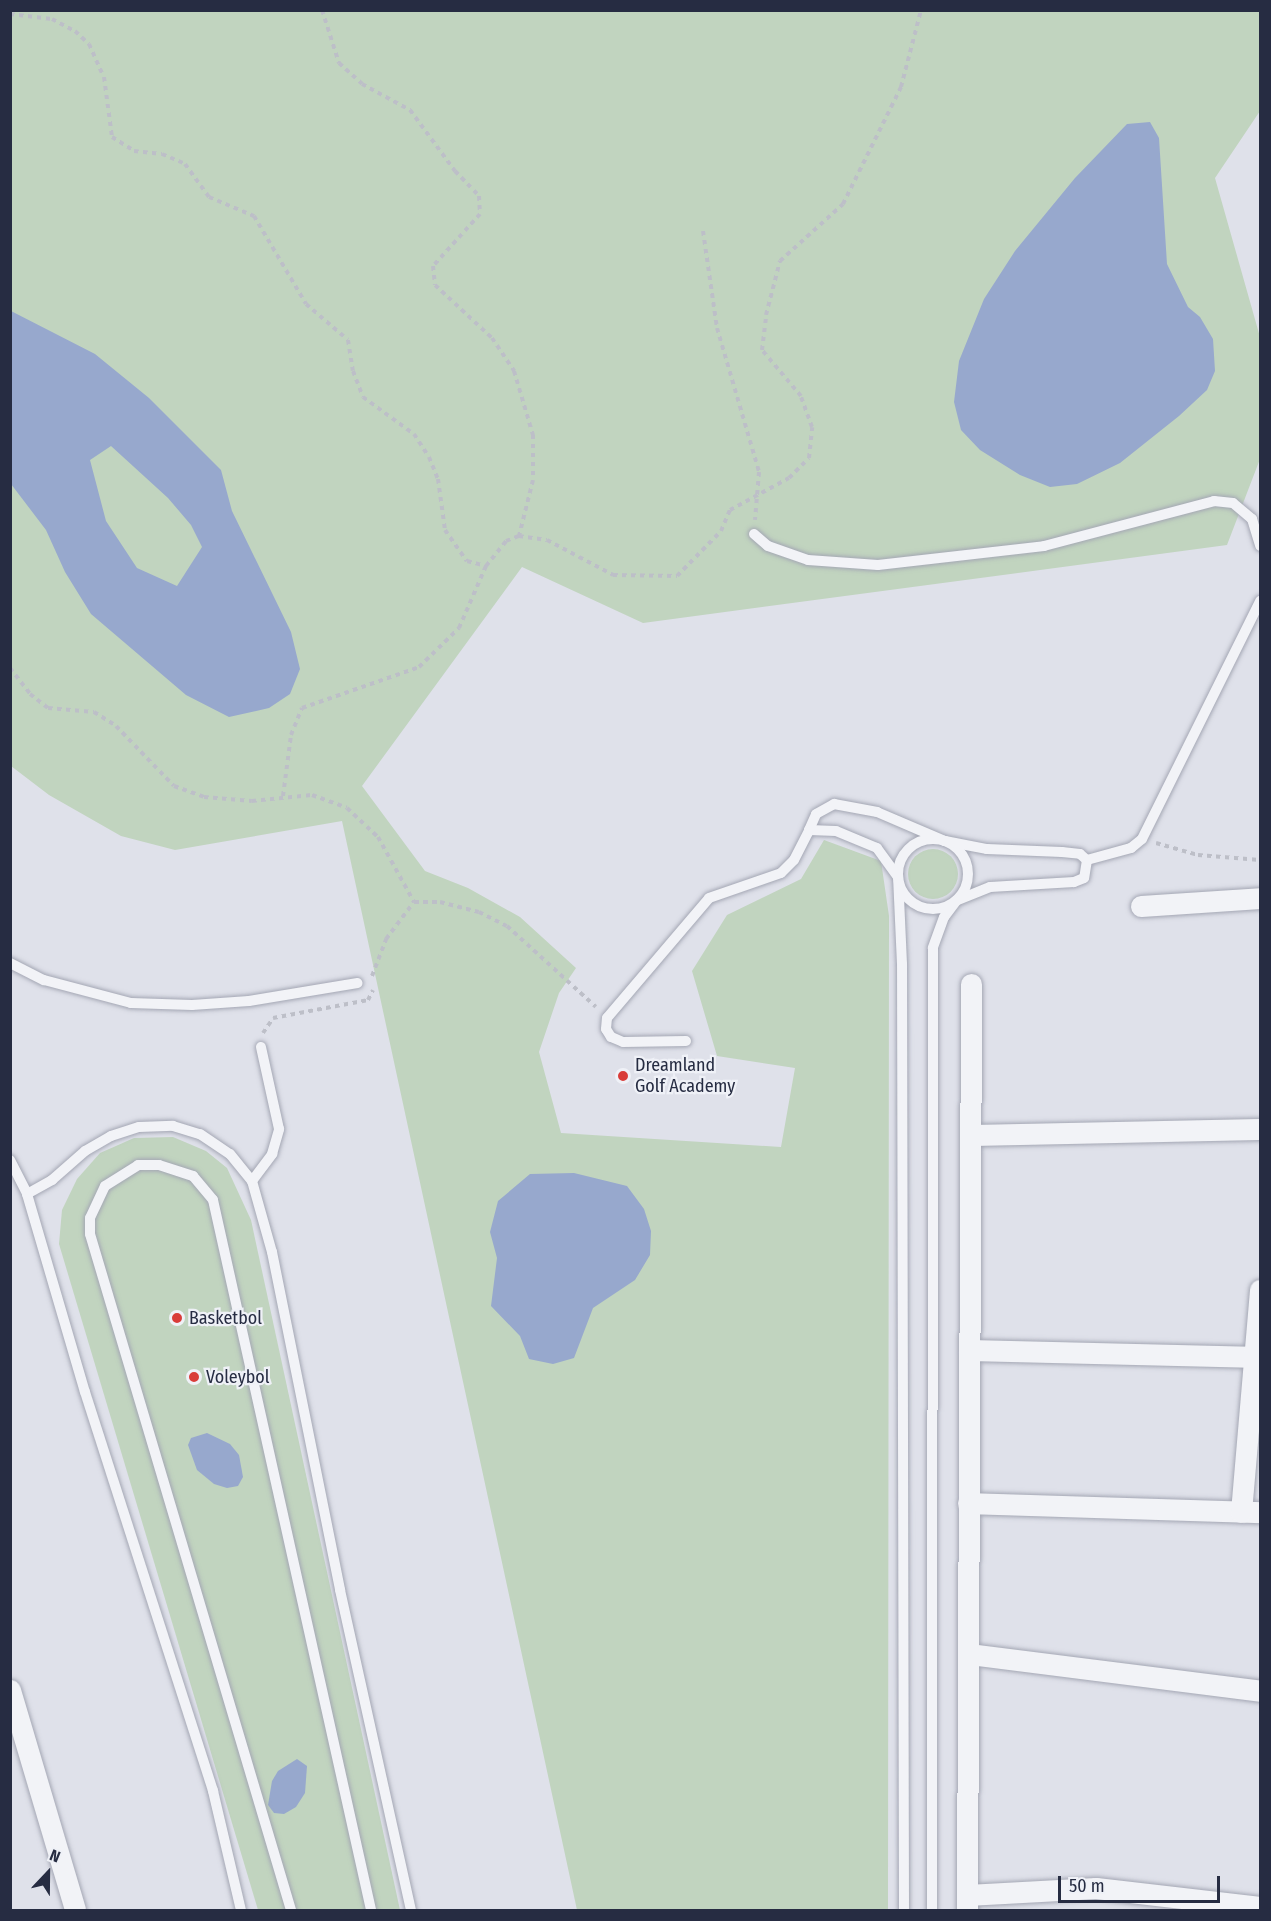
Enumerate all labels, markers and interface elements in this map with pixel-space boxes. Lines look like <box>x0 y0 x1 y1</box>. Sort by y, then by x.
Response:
place label: Dreamland Golf Academy <box>635 1055 735 1098</box>
marker: Dreamland Golf Academy <box>616 1069 630 1083</box>
place label: Basketbol <box>189 1307 262 1329</box>
marker: Basketbol <box>170 1311 184 1325</box>
place label: Voleybol <box>206 1366 269 1388</box>
marker: Voleybol <box>187 1370 201 1384</box>
north arrow <box>18 1843 78 1903</box>
text: N <box>47 1845 63 1866</box>
scale bar <box>1061 1864 1223 1902</box>
text: 50 m <box>1069 1875 1105 1897</box>

